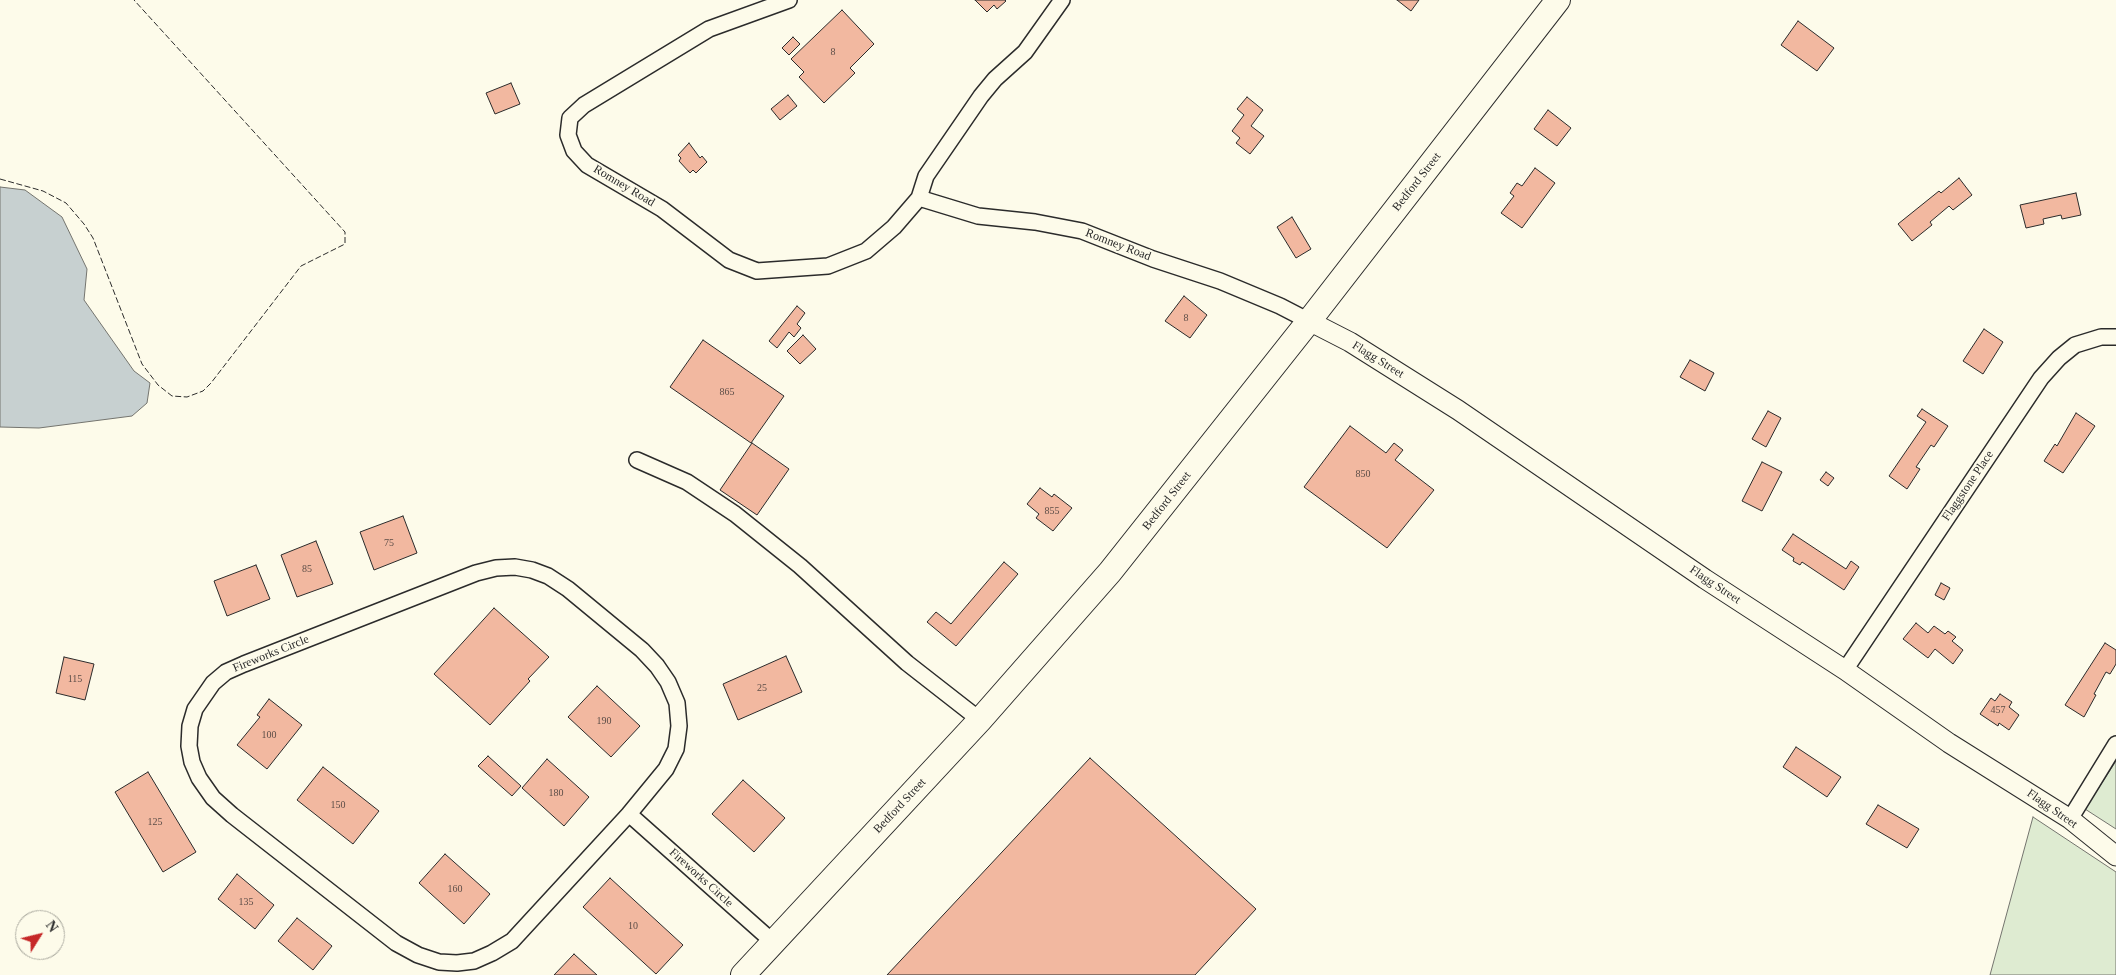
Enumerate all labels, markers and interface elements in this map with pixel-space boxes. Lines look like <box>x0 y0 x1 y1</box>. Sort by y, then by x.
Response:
house number: 8 <box>830 46 836 58</box>
street label: Bedford Street <box>1390 150 1444 214</box>
street label: Romney Road <box>591 162 657 210</box>
street label: Romney Road <box>1083 226 1153 264</box>
house number: 8 <box>1184 312 1188 324</box>
street label: Flagg Street <box>1349 338 1407 382</box>
house number: 865 <box>720 386 734 398</box>
street label: Flaggstone Place <box>1939 448 1997 524</box>
house number: 850 <box>1356 468 1370 480</box>
street label: Bedford Street <box>1140 469 1194 533</box>
house number: 855 <box>1044 505 1060 517</box>
house number: 75 <box>384 537 394 549</box>
house number: 85 <box>302 563 312 575</box>
street label: Flagg Street <box>1687 563 1743 607</box>
street label: Fireworks Circle <box>231 632 311 676</box>
house number: 115 <box>68 673 82 685</box>
house number: 25 <box>757 682 767 694</box>
house number: 457 <box>1990 704 2006 716</box>
house number: 190 <box>596 715 612 727</box>
house number: 100 <box>262 729 276 741</box>
street label: Bedford Street <box>871 775 929 837</box>
street label: Flagg Street <box>2024 786 2080 832</box>
house number: 180 <box>548 787 564 799</box>
house number: 150 <box>330 799 346 811</box>
house number: 125 <box>148 816 162 828</box>
street label: Fireworks Circle <box>666 846 736 910</box>
house number: 160 <box>448 883 462 895</box>
house number: 135 <box>238 896 254 908</box>
north arrow <box>15 910 65 960</box>
text: N <box>43 918 61 935</box>
house number: 10 <box>628 920 638 932</box>

